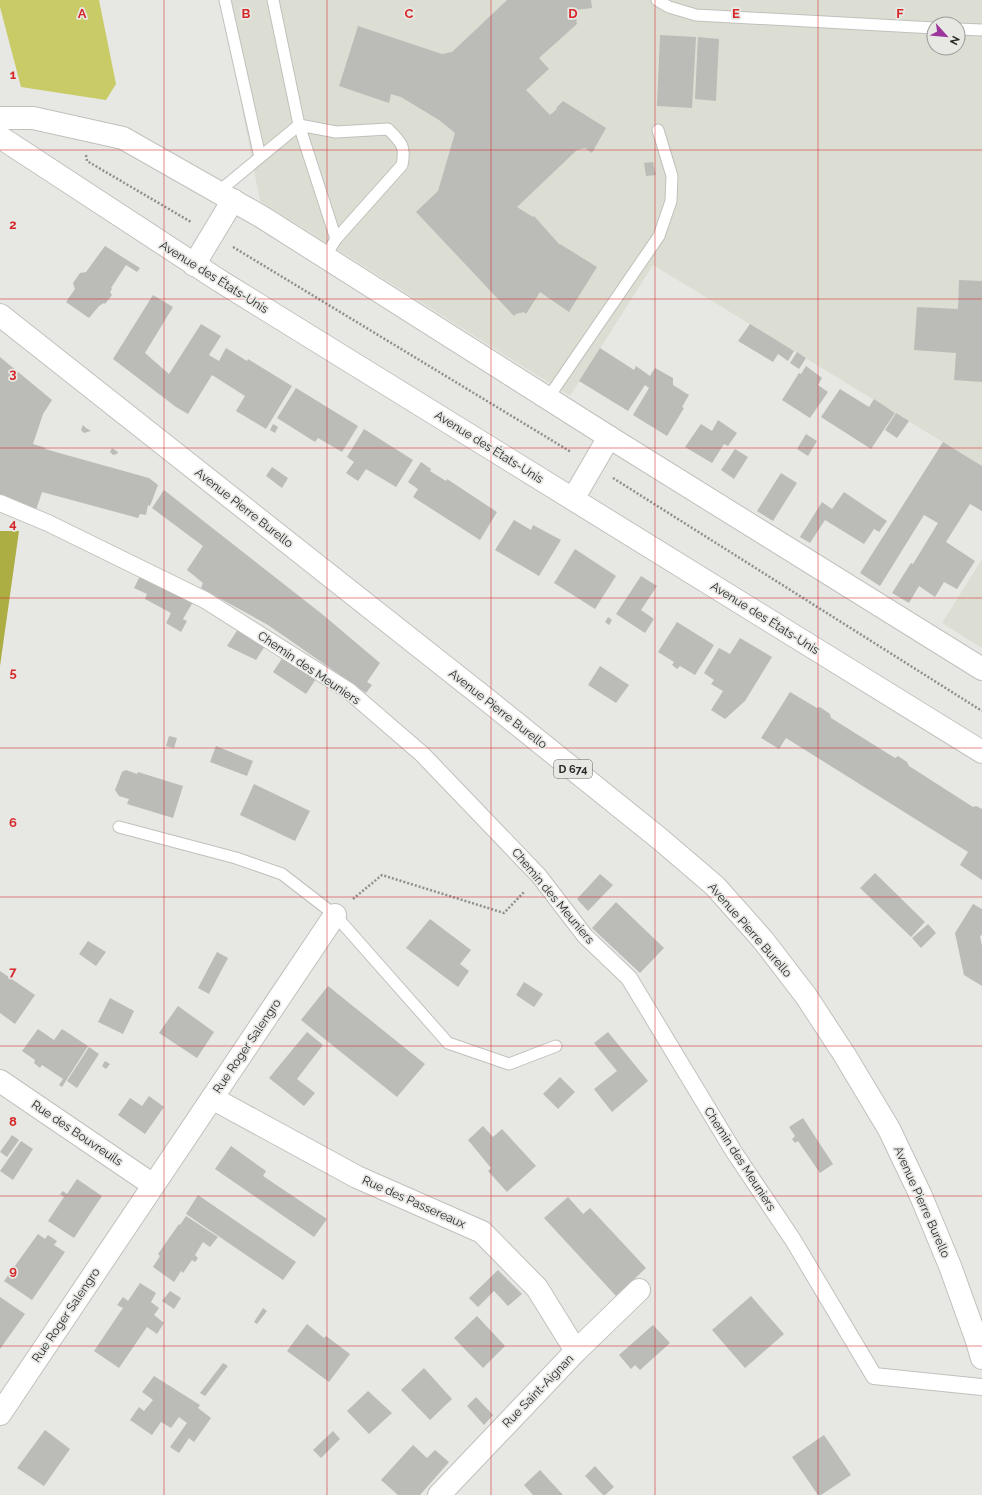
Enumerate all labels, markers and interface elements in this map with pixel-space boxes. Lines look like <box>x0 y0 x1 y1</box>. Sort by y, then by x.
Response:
text: A <box>78 6 87 21</box>
text: B <box>242 6 251 21</box>
text: C <box>405 6 414 21</box>
text: D <box>568 6 578 21</box>
text: E <box>732 6 740 21</box>
text: F <box>896 6 904 21</box>
north arrow <box>926 16 966 56</box>
text: N <box>947 34 962 47</box>
text: 1 <box>10 67 17 82</box>
text: 2 <box>9 217 17 232</box>
street label: Avenue des États-Unis <box>157 238 271 316</box>
text: 3 <box>9 366 17 381</box>
street label: Avenue des États-Unis <box>432 408 546 486</box>
street label: Avenue Pierre Burello <box>192 465 296 551</box>
text: 4 <box>9 516 17 531</box>
street label: Avenue des États-Unis <box>708 579 822 657</box>
street label: Chemin des Meuniers <box>255 628 363 708</box>
text: 5 <box>9 665 17 680</box>
street label: Avenue Pierre Burello <box>446 666 550 752</box>
road number: D 674 <box>554 760 592 778</box>
text: 6 <box>9 815 17 830</box>
street label: Chemin des Meuniers <box>509 845 597 947</box>
street label: Avenue Pierre Burello <box>705 880 795 980</box>
text: 7 <box>9 964 17 979</box>
street label: Rue Roger Salengro <box>210 996 284 1096</box>
street label: Rue des Bouvreuils <box>29 1097 125 1169</box>
street label: Chemin des Meuniers <box>701 1105 779 1214</box>
text: 8 <box>9 1114 17 1129</box>
street label: Avenue Pierre Burello <box>891 1144 953 1260</box>
street label: Rue des Passereaux <box>360 1173 468 1231</box>
text: 9 <box>9 1263 17 1278</box>
street label: Rue Roger Salengro <box>29 1265 103 1365</box>
street label: Rue Saint-Aignan <box>500 1352 576 1430</box>

